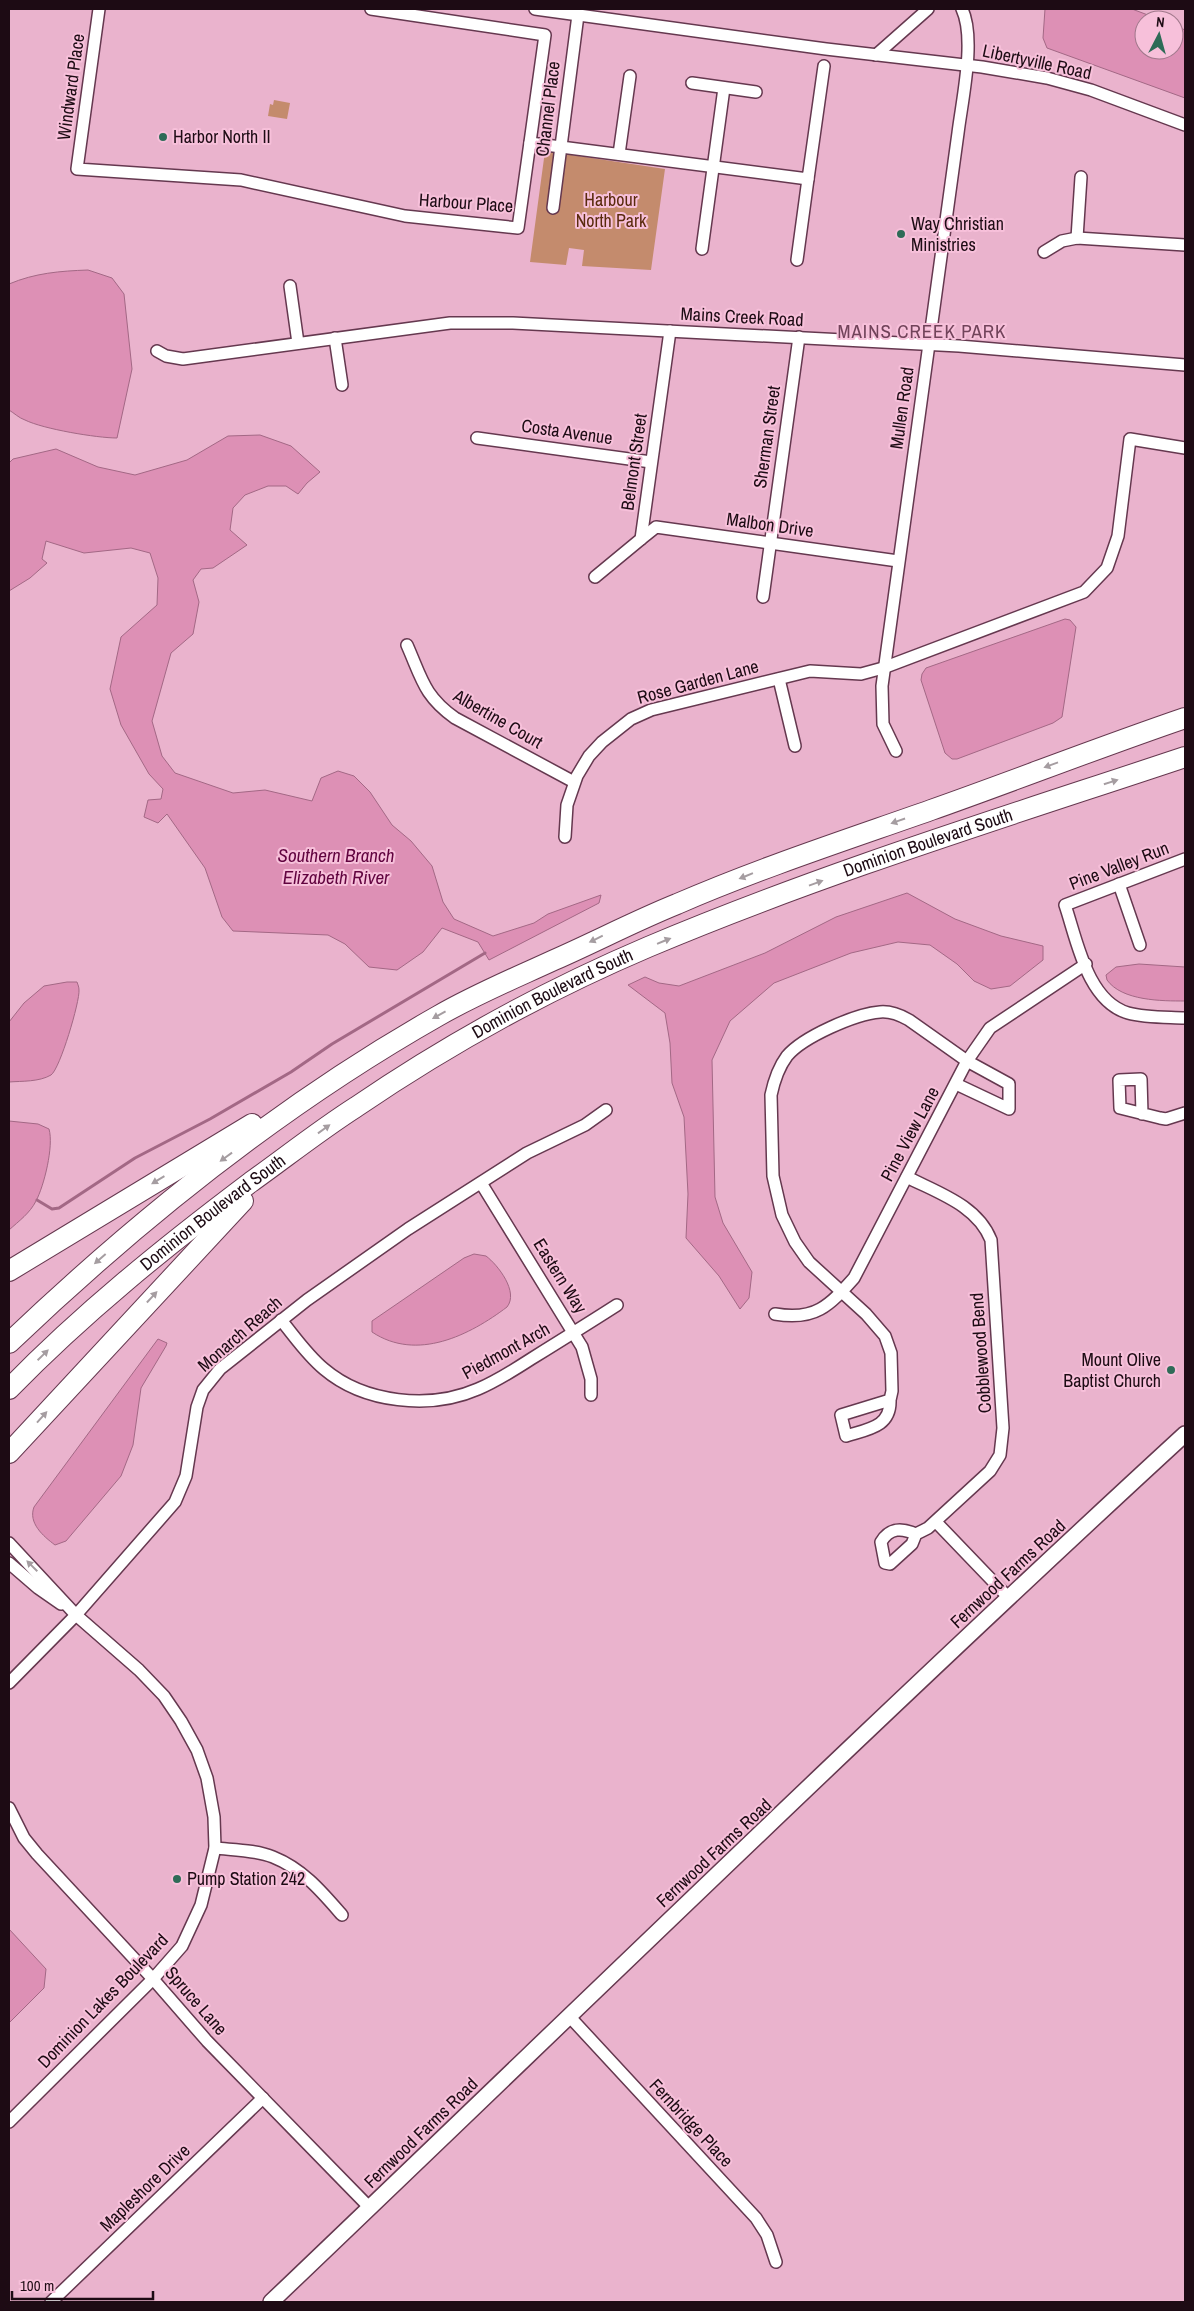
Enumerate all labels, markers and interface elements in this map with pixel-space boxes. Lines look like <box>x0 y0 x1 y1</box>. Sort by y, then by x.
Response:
north arrow <box>1134 10 1184 60</box>
text: N <box>1155 13 1165 31</box>
street label: Windward Place <box>51 32 90 142</box>
street label: Libertyville Road <box>980 38 1094 85</box>
street label: Channel Place <box>529 60 566 158</box>
place label: Harbor North II <box>173 124 271 149</box>
marker: Harbor North II <box>157 131 169 143</box>
street label: Harbour Place <box>418 187 514 218</box>
park label: Harbour North Park <box>576 187 647 233</box>
place label: Way Christian Ministries <box>911 211 1004 257</box>
marker: Way Christian Ministries <box>895 228 907 240</box>
street label: Mains Creek Road <box>680 301 804 332</box>
district label: MAINS CREEK PARK <box>838 318 1006 344</box>
street label: Mullen Road <box>883 365 920 451</box>
street label: Sherman Street <box>747 384 786 490</box>
street label: Belmont Street <box>614 412 653 512</box>
street label: Costa Avenue <box>520 413 614 450</box>
street label: Malbon Drive <box>725 506 815 543</box>
street label: Rose Garden Lane <box>634 653 761 710</box>
street label: Albertine Court <box>448 682 547 754</box>
one-way arrow <box>1043 761 1058 769</box>
one-way arrow <box>1103 777 1118 785</box>
street label: Dominion Boulevard South <box>840 802 1016 883</box>
one-way arrow <box>891 818 906 825</box>
street label: Pine Valley Run <box>1065 835 1172 896</box>
water label: Southern Branch Elizabeth River <box>278 842 394 890</box>
one-way arrow <box>738 873 753 881</box>
one-way arrow <box>809 879 824 887</box>
one-way arrow <box>589 936 603 944</box>
one-way arrow <box>657 936 671 944</box>
street label: Dominion Boulevard South <box>467 942 637 1044</box>
one-way arrow <box>432 1011 445 1020</box>
street label: Pine View Lane <box>874 1082 945 1186</box>
one-way arrow <box>317 1124 330 1135</box>
street label: Dominion Boulevard South <box>135 1148 290 1276</box>
one-way arrow <box>220 1151 233 1162</box>
one-way arrow <box>151 1175 164 1184</box>
street label: Eastern Way <box>528 1234 594 1318</box>
one-way arrow <box>94 1253 106 1265</box>
street label: Monarch Reach <box>192 1290 287 1377</box>
one-way arrow <box>146 1292 158 1304</box>
street label: Cobblewood Bend <box>964 1292 997 1414</box>
street label: Piedmont Arch <box>457 1316 554 1385</box>
place label: Mount Olive Baptist Church <box>1063 1347 1161 1393</box>
one-way arrow <box>37 1349 49 1361</box>
marker: Mount Olive Baptist Church <box>1165 1364 1177 1376</box>
one-way arrow <box>36 1411 48 1423</box>
street label: Fernwood Farms Road <box>944 1514 1071 1634</box>
one-way arrow <box>26 1560 38 1572</box>
street label: Fernwood Farms Road <box>650 1793 777 1913</box>
place label: Pump Station 242 <box>187 1866 305 1891</box>
marker: Pump Station 242 <box>171 1873 183 1885</box>
street label: Dominion Lakes Boulevard <box>32 1928 173 2073</box>
street label: Spruce Lane <box>159 1961 233 2040</box>
street label: Fernwood Farms Road <box>358 2072 483 2194</box>
street label: Fernbridge Place <box>644 2073 739 2172</box>
street label: Mapleshore Drive <box>94 2138 195 2237</box>
scale bar <box>12 2268 154 2300</box>
text: 100 m <box>20 2275 54 2296</box>

